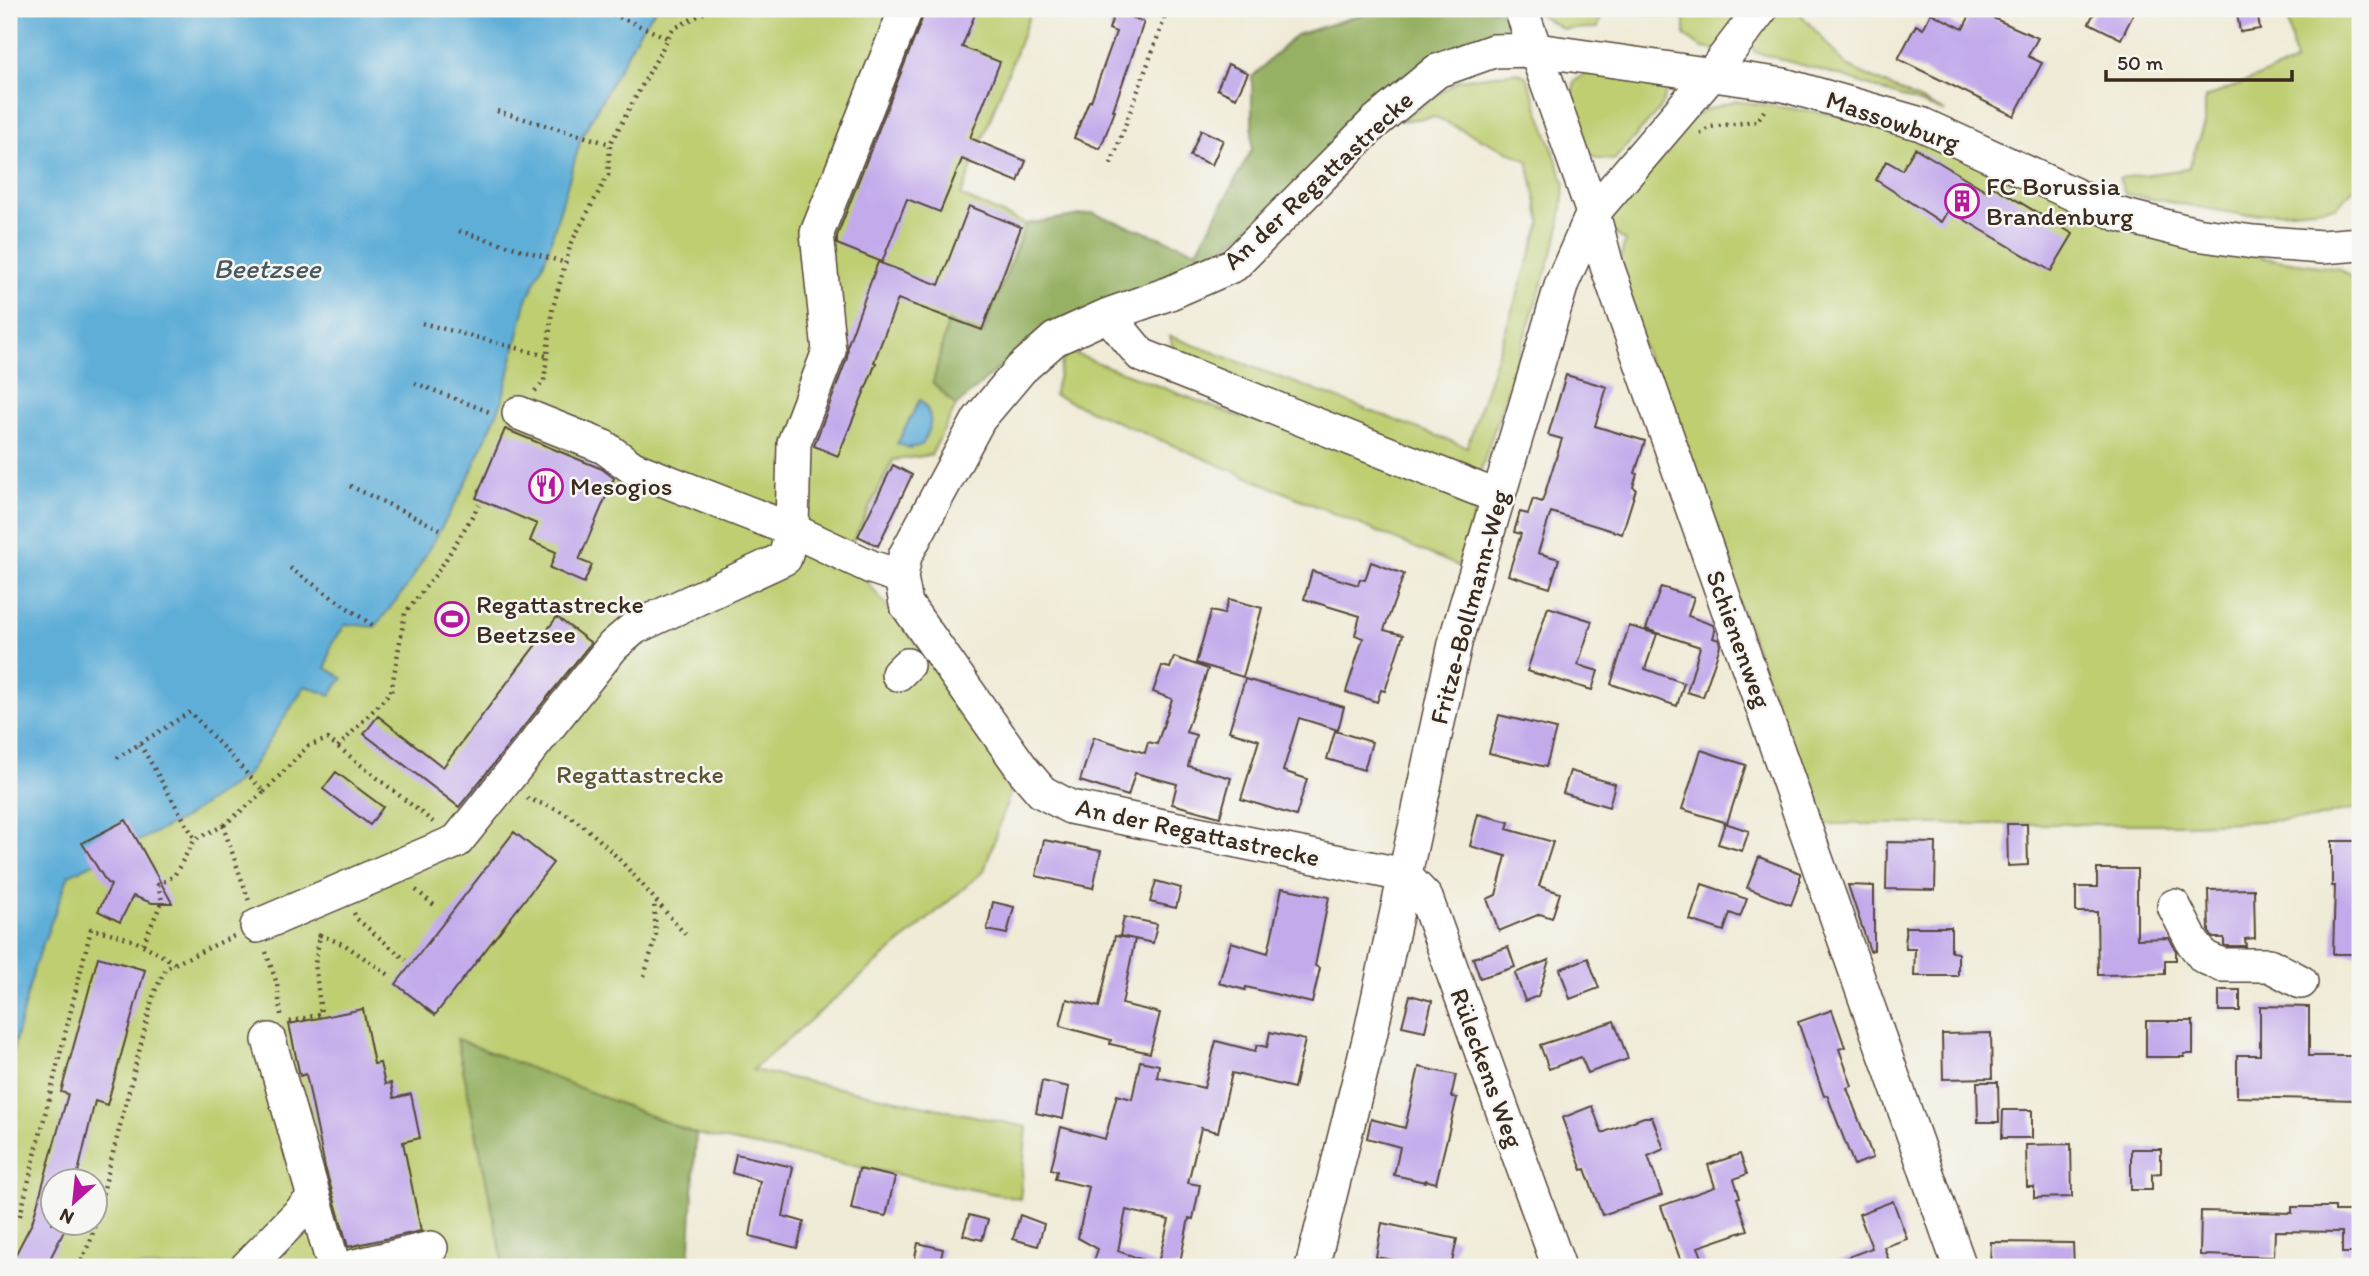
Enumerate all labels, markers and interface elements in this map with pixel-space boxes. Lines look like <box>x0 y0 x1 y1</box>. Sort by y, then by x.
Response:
scale bar <box>2106 38 2292 82</box>
text: 50 m <box>2117 50 2164 75</box>
street label: Massowburg <box>1822 83 1965 159</box>
street label: An der Regattastrecke <box>1216 84 1420 276</box>
place label: FC Borussia Brandenburg <box>1986 170 2134 232</box>
building icon: FC Borussia Brandenburg <box>1943 182 1981 220</box>
water label: Beetzsee <box>213 251 322 285</box>
restaurant icon: Mesogios <box>527 467 565 505</box>
place label: Mesogios <box>570 470 672 502</box>
street label: Fritze-Bollmann-Weg <box>1422 485 1516 728</box>
street label: Schienenweg <box>1699 566 1779 713</box>
place label: Regattastrecke Beetzsee <box>476 588 644 650</box>
sports icon: Regattastrecke Beetzsee <box>433 600 471 638</box>
park label: Regattastrecke <box>556 758 724 790</box>
street label: An der Regattastrecke <box>1073 791 1323 873</box>
street label: Rüleckens Weg <box>1443 984 1531 1153</box>
north arrow <box>38 1168 108 1238</box>
text: N <box>56 1204 77 1230</box>

